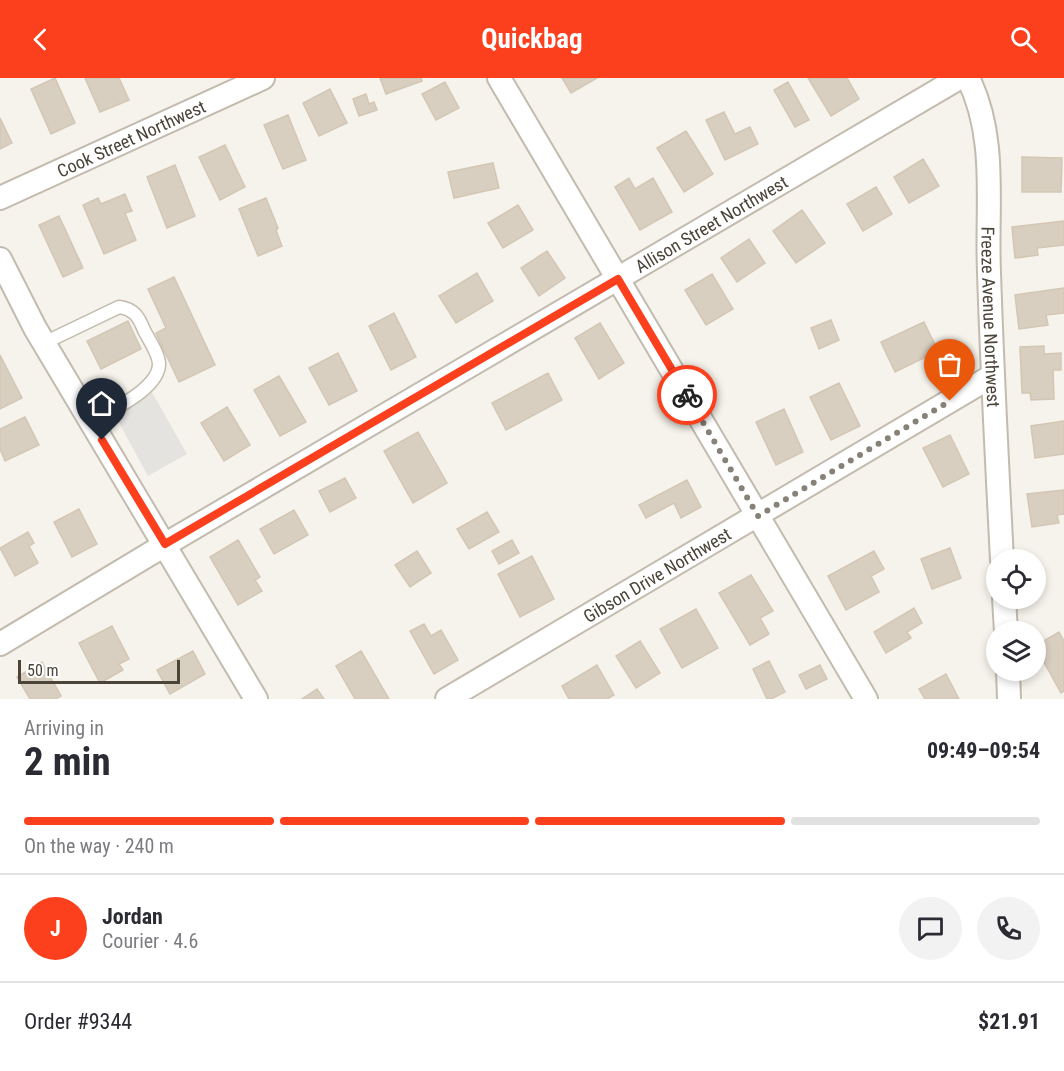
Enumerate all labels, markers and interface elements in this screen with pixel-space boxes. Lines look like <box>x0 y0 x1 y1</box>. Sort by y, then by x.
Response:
icon: back <box>24 23 57 56</box>
text: Quickbag <box>481 23 583 55</box>
icon: search <box>1007 23 1040 56</box>
street label: Cook Street Northwest <box>54 95 209 181</box>
street label: Allison Street Northwest <box>631 171 791 277</box>
street label: Freeze Avenue Northwest <box>978 227 1005 408</box>
pin <box>924 339 975 401</box>
icon: bag <box>933 348 966 381</box>
courier <box>657 365 717 425</box>
pin <box>76 378 127 440</box>
icon: bike <box>671 379 704 412</box>
icon: home <box>85 387 118 420</box>
street label: Gibson Drive Northwest <box>579 523 734 626</box>
map controls <box>986 549 1046 681</box>
button: locate <box>986 549 1046 609</box>
button: layers <box>986 621 1046 681</box>
scale bar <box>18 657 180 684</box>
text: 50 m <box>27 661 59 680</box>
text: Arriving in <box>24 716 104 740</box>
text: 09:49–09:54 <box>927 738 1040 763</box>
text: 2 min <box>24 739 111 785</box>
text: On the way · 240 m <box>24 834 174 858</box>
button: chat <box>899 897 962 960</box>
button: phone <box>977 897 1040 960</box>
text: Jordan <box>102 904 163 929</box>
text: J <box>50 916 61 941</box>
text: Courier · 4.6 <box>102 929 198 953</box>
text: Order #9344 <box>24 1009 132 1034</box>
text: $21.91 <box>978 1009 1040 1034</box>

